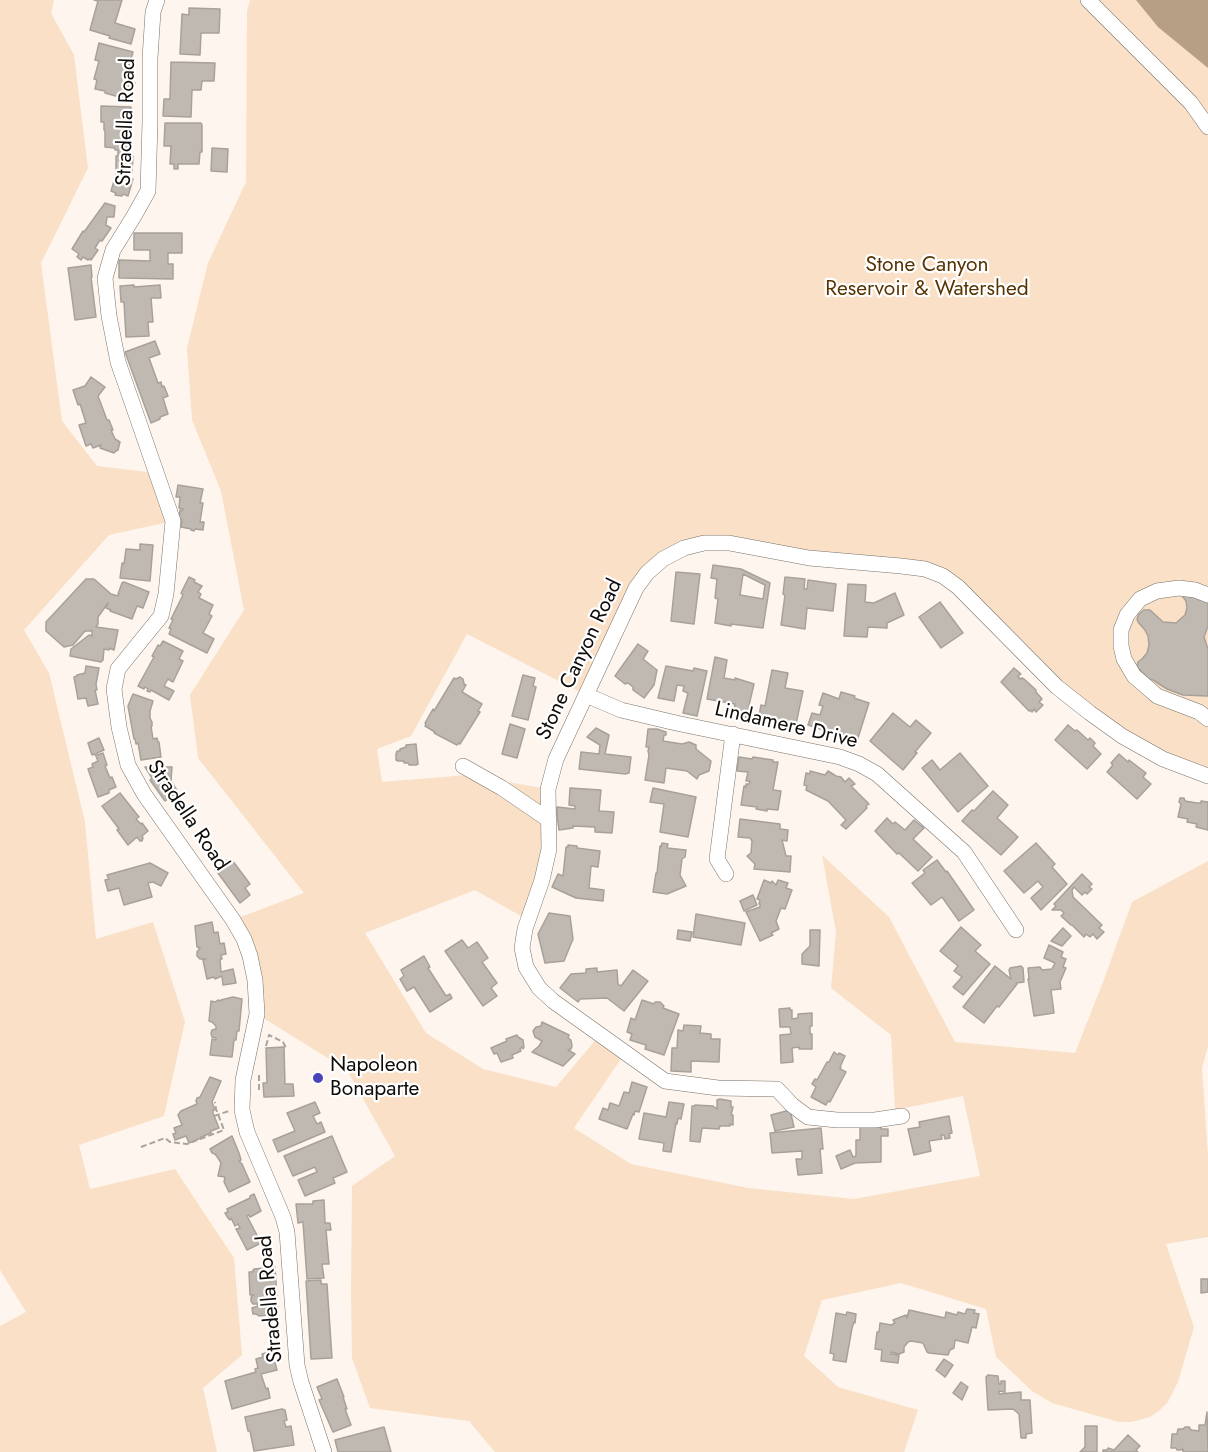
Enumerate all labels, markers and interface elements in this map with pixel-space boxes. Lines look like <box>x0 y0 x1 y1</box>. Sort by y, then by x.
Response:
street label: Stradella Road <box>112 58 142 186</box>
park label: Stone Canyon Reservoir & Watershed <box>825 253 1029 303</box>
street label: Stone Canyon Road <box>532 576 628 744</box>
street label: Lindamere Drive <box>712 697 860 755</box>
street label: Stradella Road <box>141 756 233 876</box>
place label: Napoleon Bonaparte <box>330 1053 419 1103</box>
marker: Napoleon Bonaparte <box>311 1071 325 1085</box>
street label: Stradella Road <box>253 1234 289 1364</box>

